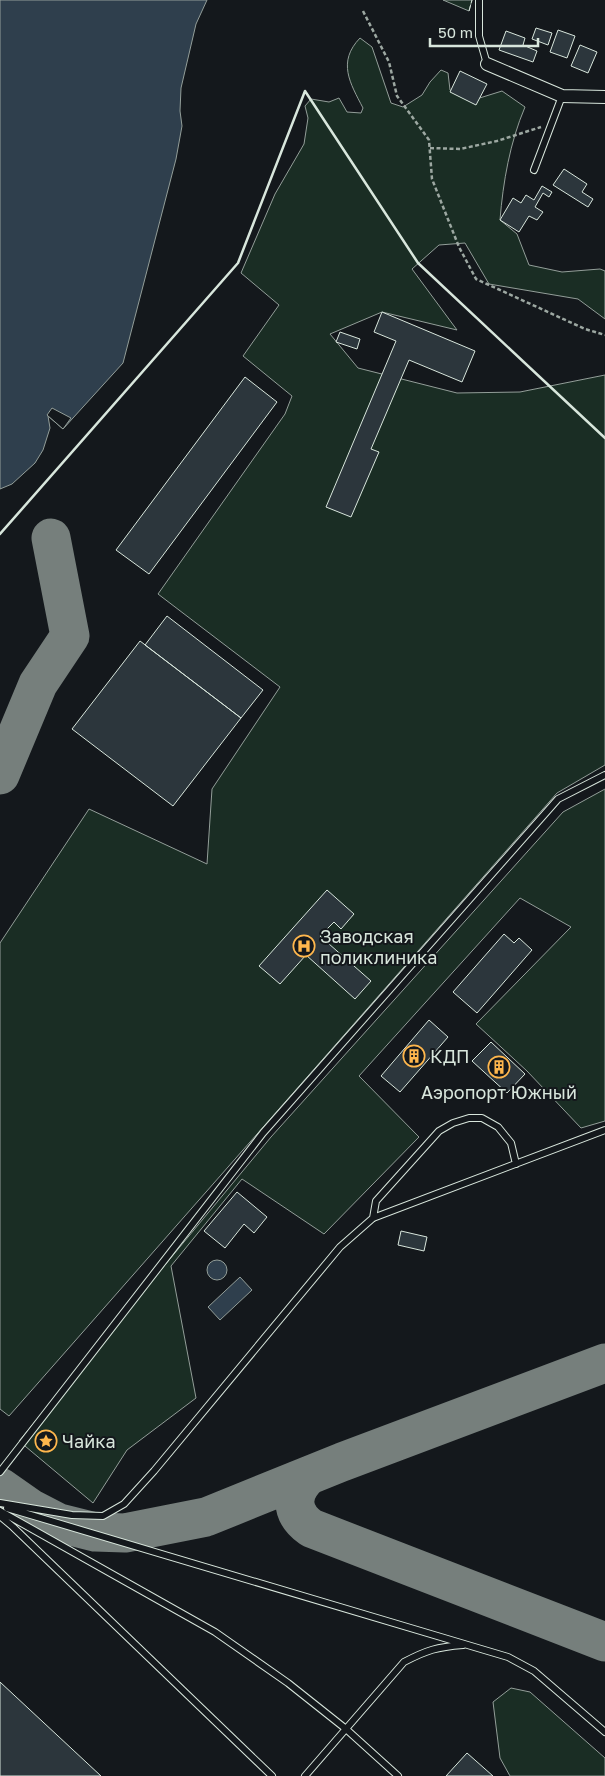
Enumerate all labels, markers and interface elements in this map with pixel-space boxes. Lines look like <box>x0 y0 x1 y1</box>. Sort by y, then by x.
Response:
scale bar <box>430 15 538 47</box>
text: 50 m <box>438 23 473 41</box>
place label: Заводская поликлиника <box>320 925 437 968</box>
hospital icon: Заводская поликлиника <box>292 934 316 958</box>
building icon: КДП <box>402 1044 426 1068</box>
place label: КДП <box>430 1045 470 1067</box>
building icon: Аэропорт Южный <box>487 1055 511 1079</box>
place label: Аэропорт Южный <box>421 1081 577 1103</box>
place icon: Чайка <box>34 1429 58 1453</box>
place label: Чайка <box>62 1430 116 1452</box>

